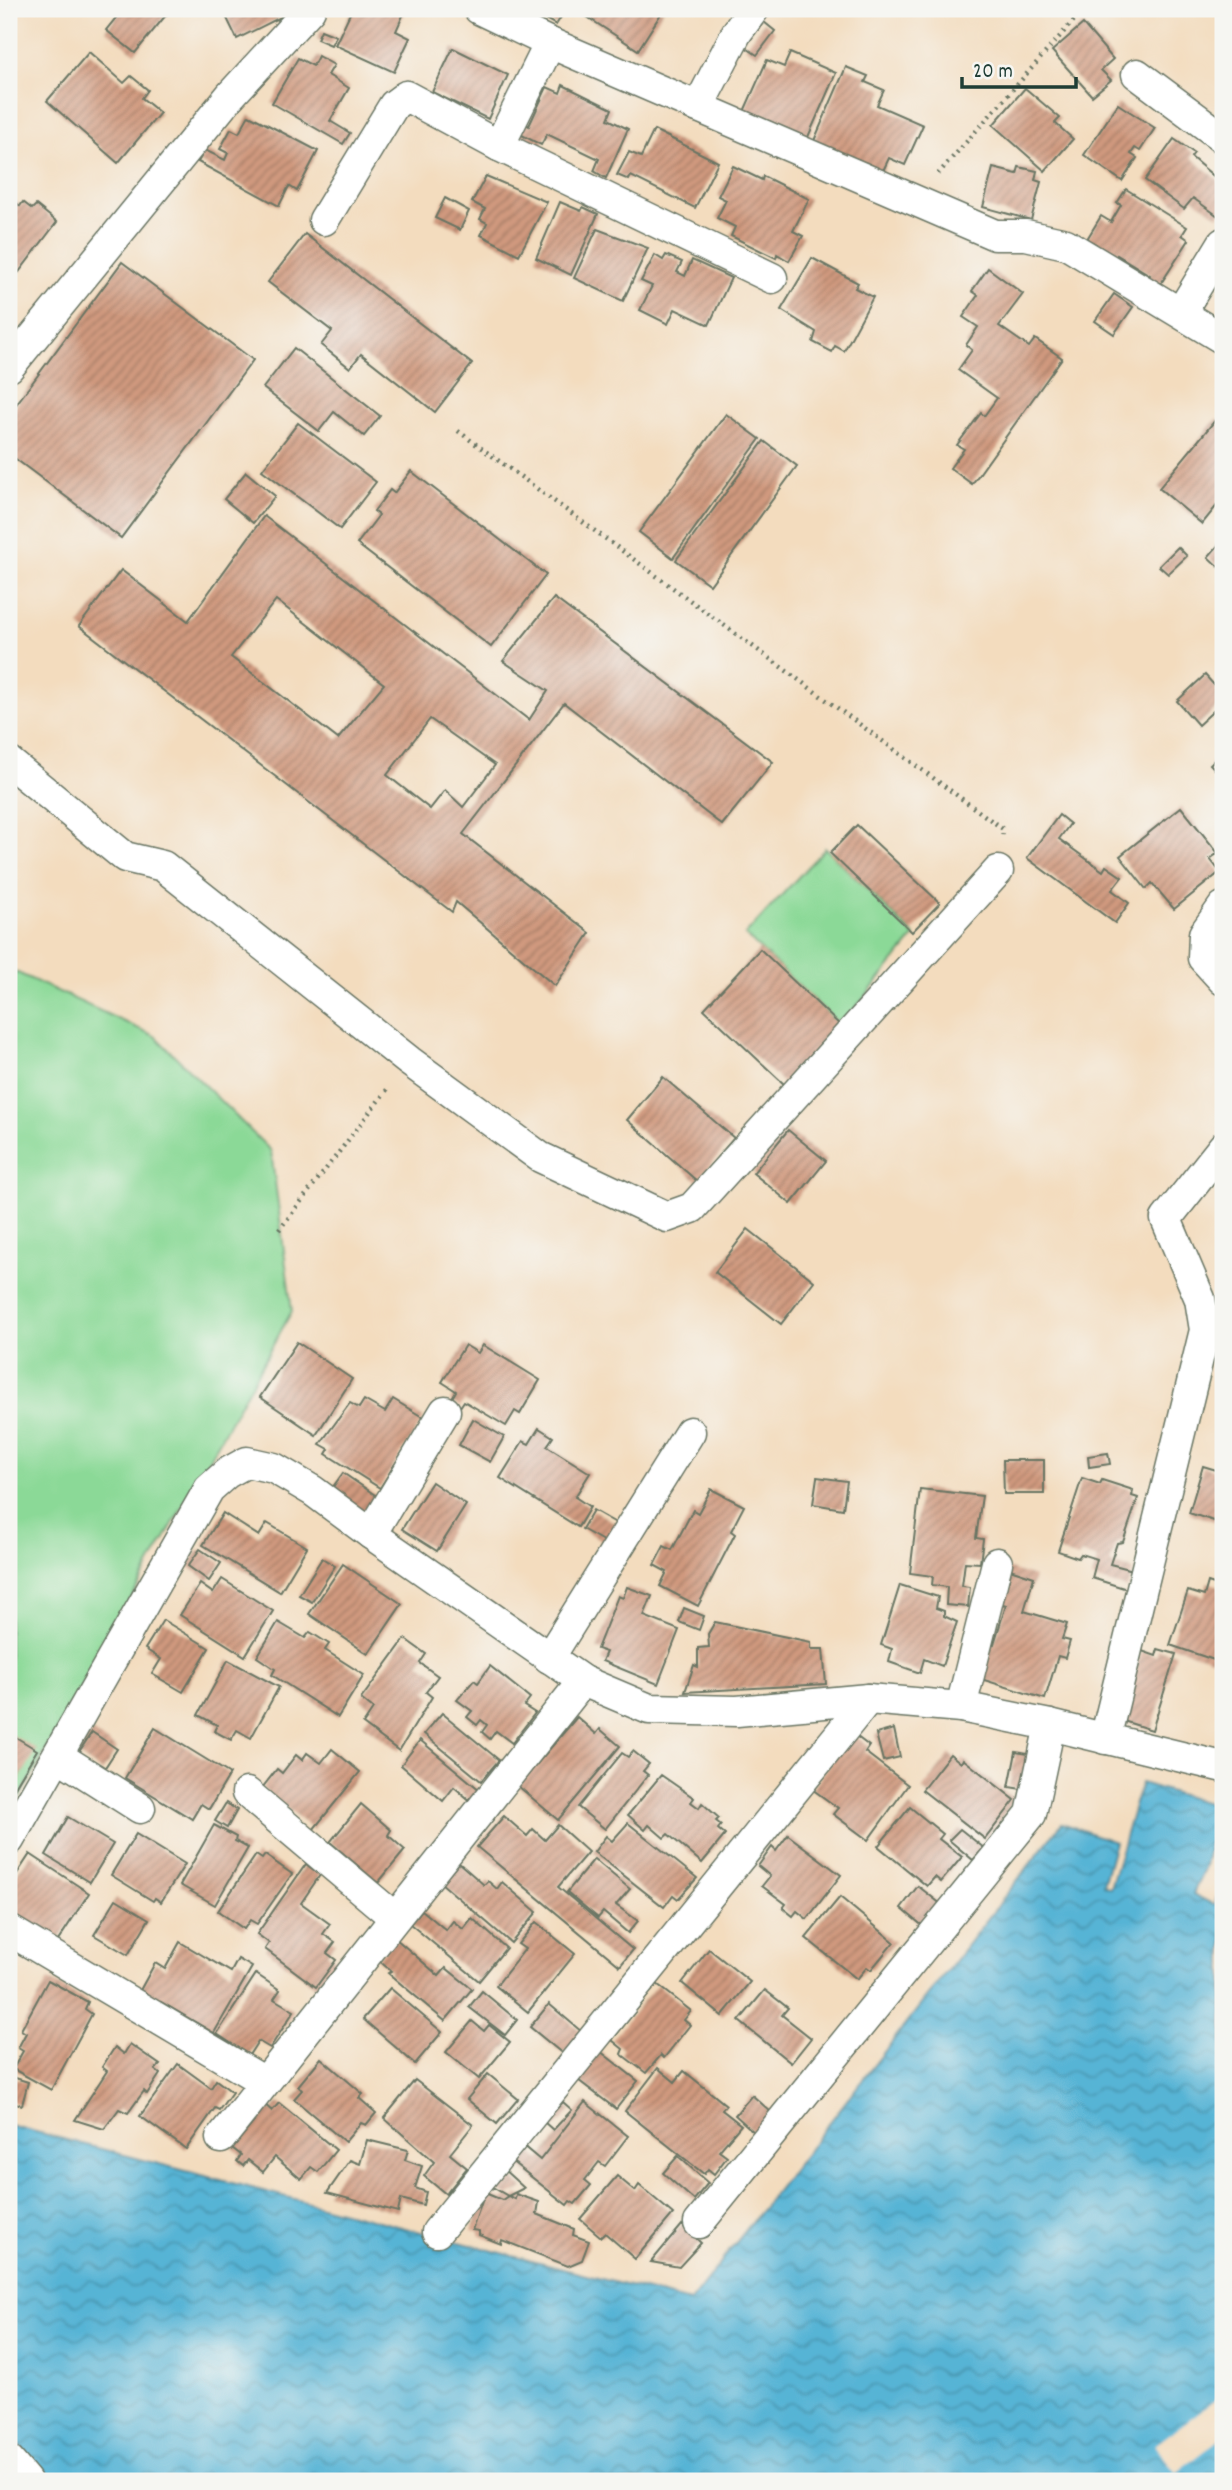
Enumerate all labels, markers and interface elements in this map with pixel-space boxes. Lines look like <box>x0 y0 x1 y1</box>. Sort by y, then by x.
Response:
scale bar <box>962 46 1076 90</box>
text: 20 m <box>973 58 1013 88</box>

